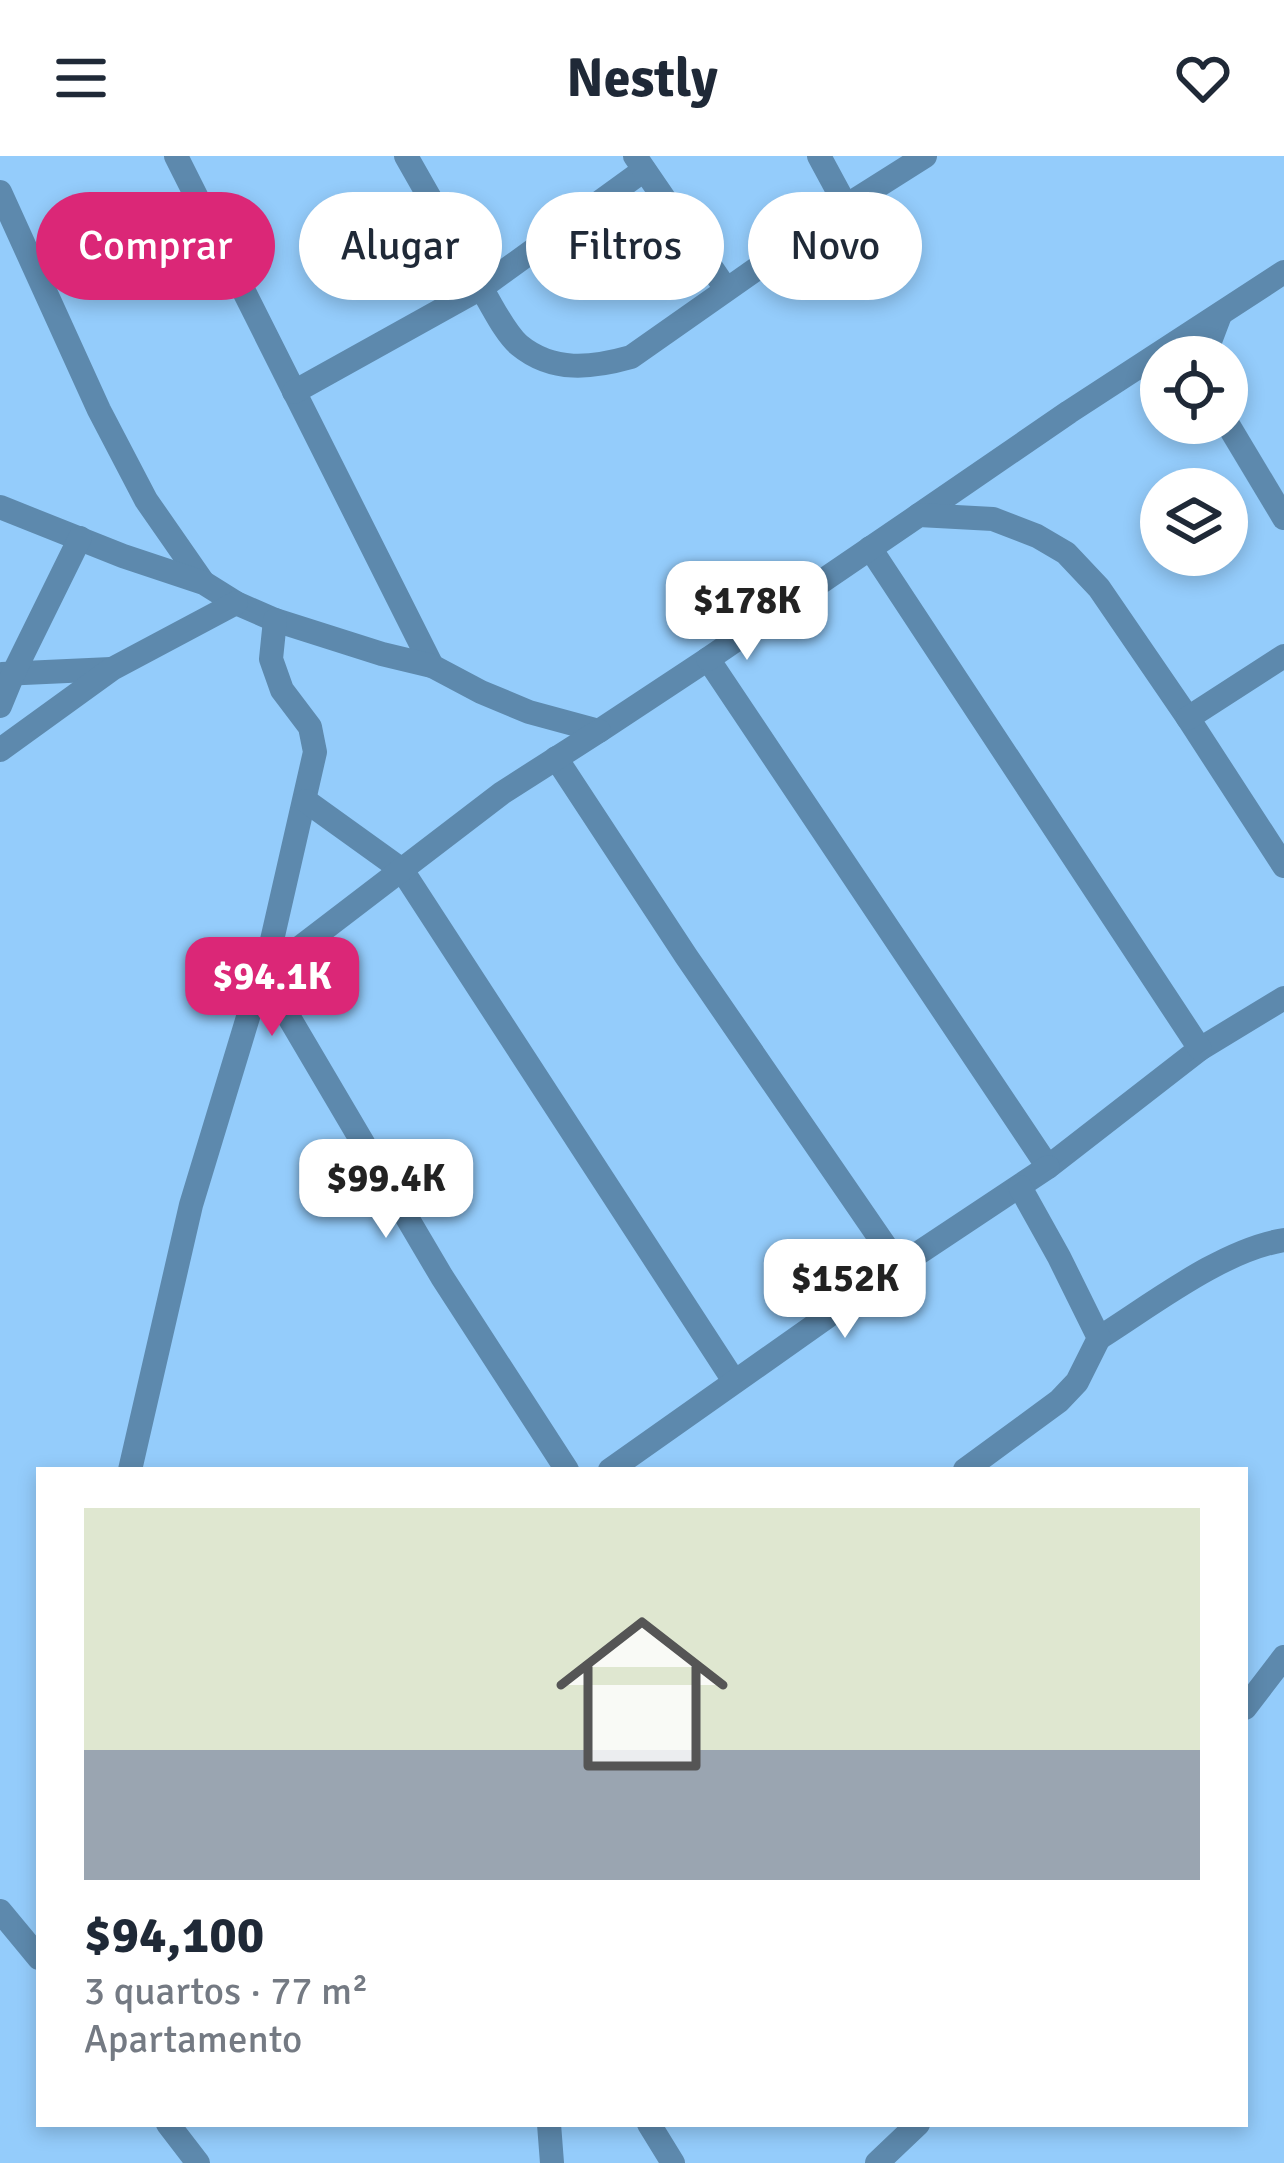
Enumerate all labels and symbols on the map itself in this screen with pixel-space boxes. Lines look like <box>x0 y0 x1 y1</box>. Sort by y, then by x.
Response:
pin: $178K <box>663 561 831 663</box>
pin: $94.1K <box>174 937 370 1039</box>
pin: $99.4K <box>288 1139 484 1241</box>
pin: $152K <box>761 1239 929 1341</box>

